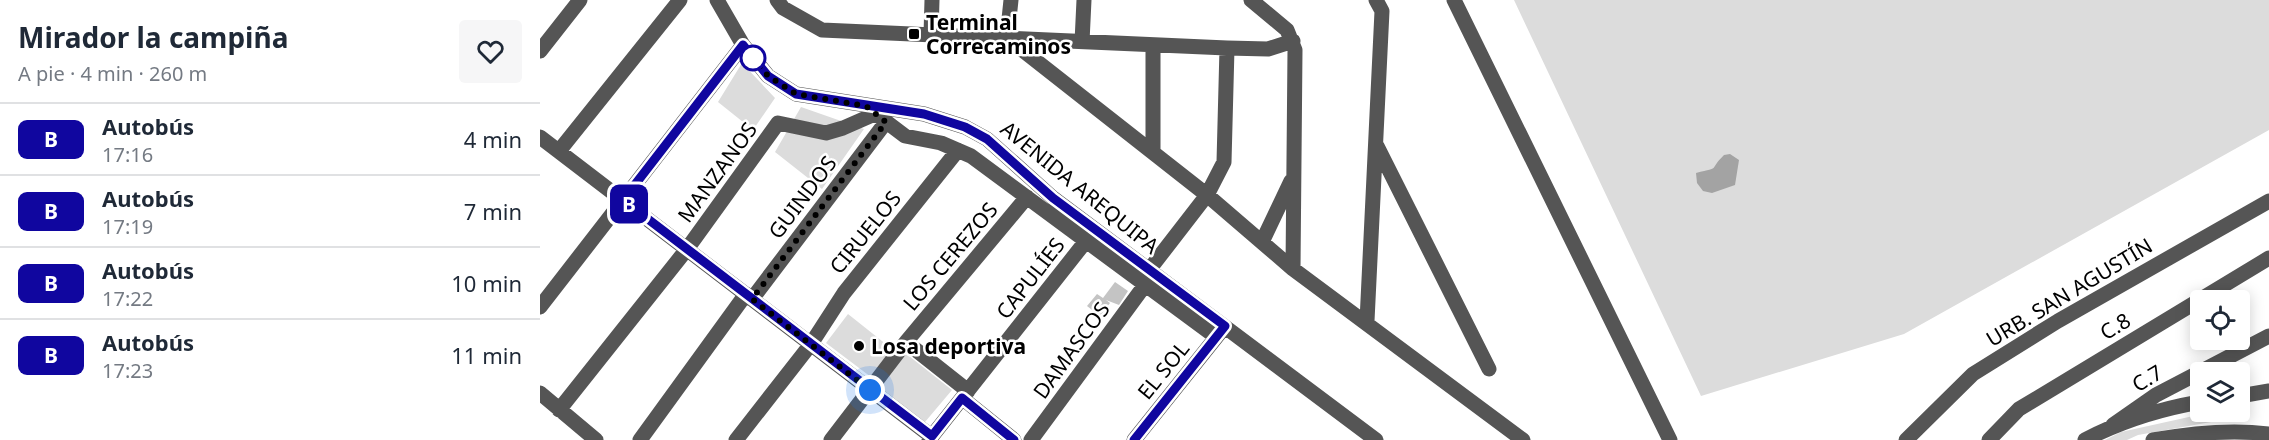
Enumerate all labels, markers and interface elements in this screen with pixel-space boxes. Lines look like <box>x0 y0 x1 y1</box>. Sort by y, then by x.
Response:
place label: Terminal Correcaminos <box>926 8 1071 60</box>
text: Mirador la campiña <box>18 18 288 56</box>
button: heart <box>459 20 522 83</box>
marker: Terminal Correcaminos <box>907 27 921 41</box>
unlabelled marker <box>740 45 766 71</box>
text: A pie · 4 min · 260 m <box>18 60 207 87</box>
text: Autobús <box>102 111 194 141</box>
street label: AVENIDA AREQUIPA <box>995 115 1165 260</box>
street label: MANZANOS <box>671 116 763 228</box>
text: 4 min <box>464 124 522 154</box>
text: B <box>44 125 58 153</box>
text: 17:16 <box>102 141 153 168</box>
street label: GUINDOS <box>762 150 842 244</box>
text: Autobús <box>102 183 194 213</box>
line badge: B <box>610 184 649 224</box>
street label: CIRUELOS <box>823 185 907 279</box>
text: B <box>622 190 636 218</box>
text: 7 min <box>464 196 522 226</box>
street label: LOS CEREZOS <box>896 196 1004 316</box>
text: B <box>44 197 58 225</box>
text: 17:19 <box>102 213 153 240</box>
street label: URB. SAN AGUSTÍN <box>1981 231 2157 353</box>
street label: CAPULÍES <box>989 232 1071 324</box>
text: Autobús <box>102 255 194 285</box>
text: 10 min <box>451 268 522 298</box>
text: B <box>44 269 58 297</box>
text: 17:22 <box>102 285 153 312</box>
map controls <box>2190 290 2250 422</box>
button: locate <box>2190 290 2250 350</box>
street label: DAMASCOS <box>1026 296 1116 404</box>
street label: C.8 <box>2095 306 2135 346</box>
text: Autobús <box>102 327 194 357</box>
place label: Losa deportiva <box>871 332 1026 360</box>
street label: EL SOL <box>1131 335 1195 405</box>
marker: Losa deportiva <box>852 339 866 353</box>
text: 11 min <box>451 340 522 370</box>
text: B <box>44 341 58 369</box>
text: 17:23 <box>102 357 153 384</box>
street label: C.7 <box>2127 358 2167 398</box>
button: layers <box>2190 362 2250 422</box>
your location <box>855 375 885 405</box>

